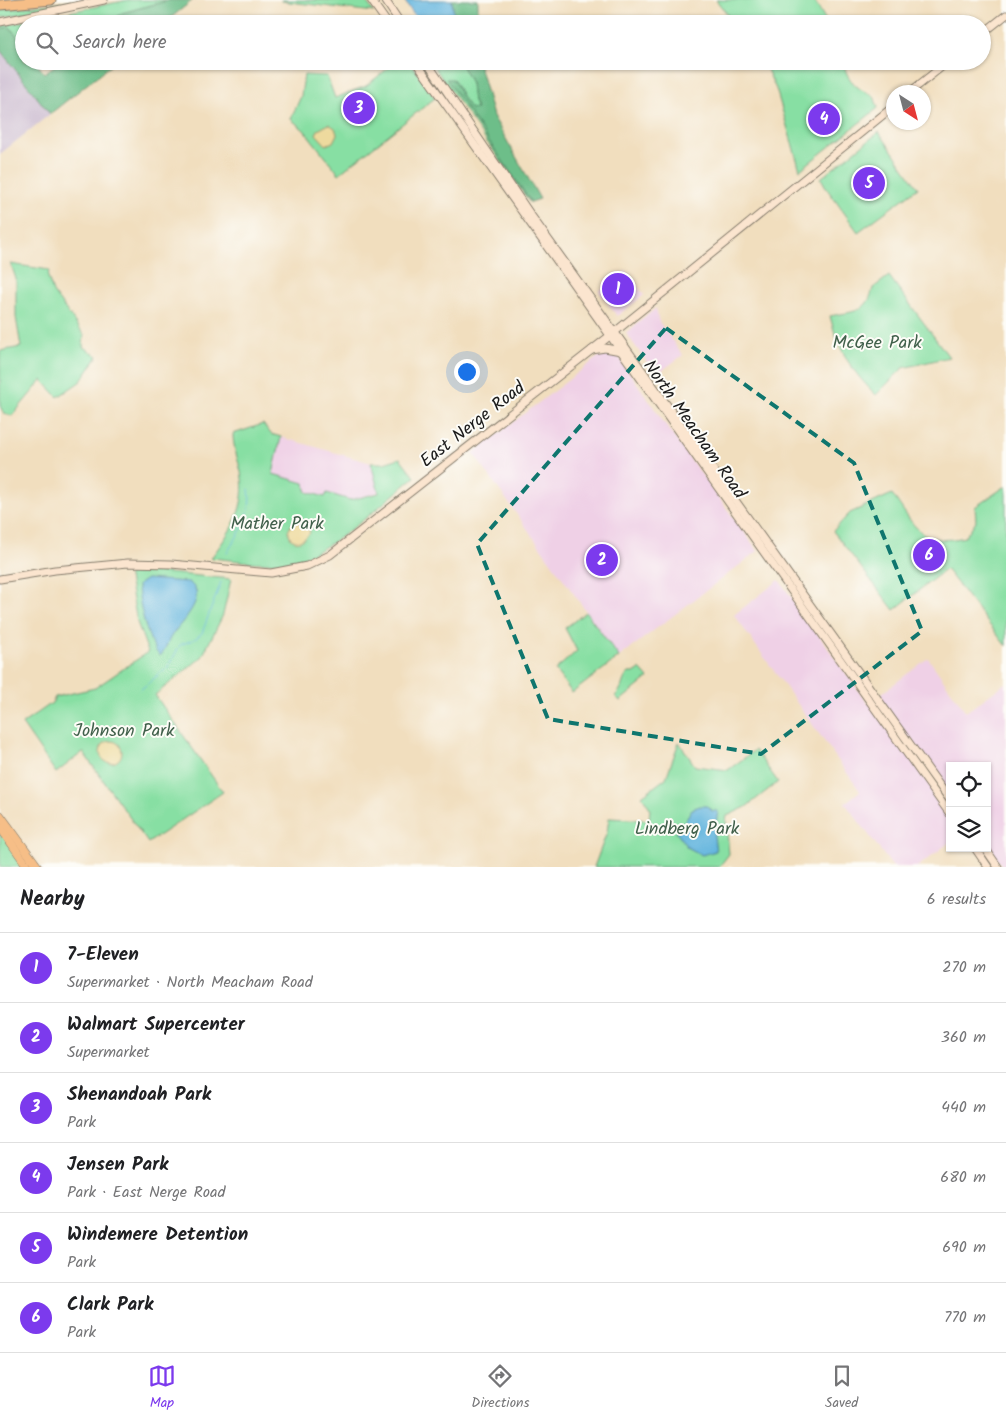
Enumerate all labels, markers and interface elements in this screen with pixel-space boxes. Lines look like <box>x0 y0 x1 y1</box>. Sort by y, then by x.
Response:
search box <box>15 15 991 70</box>
text: Search here <box>73 28 167 58</box>
icon: search <box>33 29 61 57</box>
north arrow <box>886 85 931 130</box>
pin: 3 <box>343 89 375 127</box>
pin: 4 <box>808 100 840 138</box>
pin: 5 <box>853 164 885 202</box>
pin: 1 <box>602 270 634 308</box>
park label: McGee Park <box>832 329 922 358</box>
street label: North Meacham Road <box>635 354 753 506</box>
your location <box>454 359 480 385</box>
street label: East Nerge Road <box>414 374 533 476</box>
park label: Mather Park <box>230 510 324 539</box>
pin: 6 <box>913 536 945 574</box>
pin: 2 <box>586 541 618 579</box>
park label: Johnson Park <box>73 717 175 746</box>
map controls <box>946 762 991 852</box>
button: locate <box>946 762 991 807</box>
button: layers <box>946 807 991 852</box>
park label: Lindberg Park <box>635 815 740 844</box>
text: Nearby <box>20 883 85 916</box>
text: 6 results <box>927 887 986 912</box>
text: 7-Eleven <box>67 940 139 970</box>
text: 1 <box>34 955 38 980</box>
text: 270 m <box>942 955 986 980</box>
text: Supermarket · North Meacham Road <box>67 970 313 995</box>
text: Walmart Supercenter <box>67 1010 245 1040</box>
text: 2 <box>31 1025 41 1050</box>
text: 360 m <box>941 1025 986 1050</box>
text: Supermarket <box>67 1040 150 1065</box>
text: Shenandoah Park <box>67 1080 211 1110</box>
text: 3 <box>32 1095 40 1120</box>
text: 440 m <box>941 1095 986 1120</box>
text: Park <box>67 1110 96 1135</box>
text: Jensen Park <box>67 1150 168 1180</box>
text: 4 <box>32 1165 40 1190</box>
text: 680 m <box>940 1165 986 1190</box>
text: Park · East Nerge Road <box>67 1180 226 1205</box>
text: Windemere Detention <box>67 1220 248 1250</box>
text: 5 <box>32 1235 40 1260</box>
text: 690 m <box>942 1235 986 1260</box>
text: Park <box>67 1250 96 1275</box>
text: Clark Park <box>67 1290 153 1320</box>
text: 6 <box>32 1305 40 1330</box>
text: 770 m <box>944 1305 986 1330</box>
text: Park <box>67 1320 96 1345</box>
tab: Map <box>148 1362 176 1414</box>
tab: Directions <box>471 1362 529 1414</box>
tab: Saved <box>825 1362 858 1414</box>

